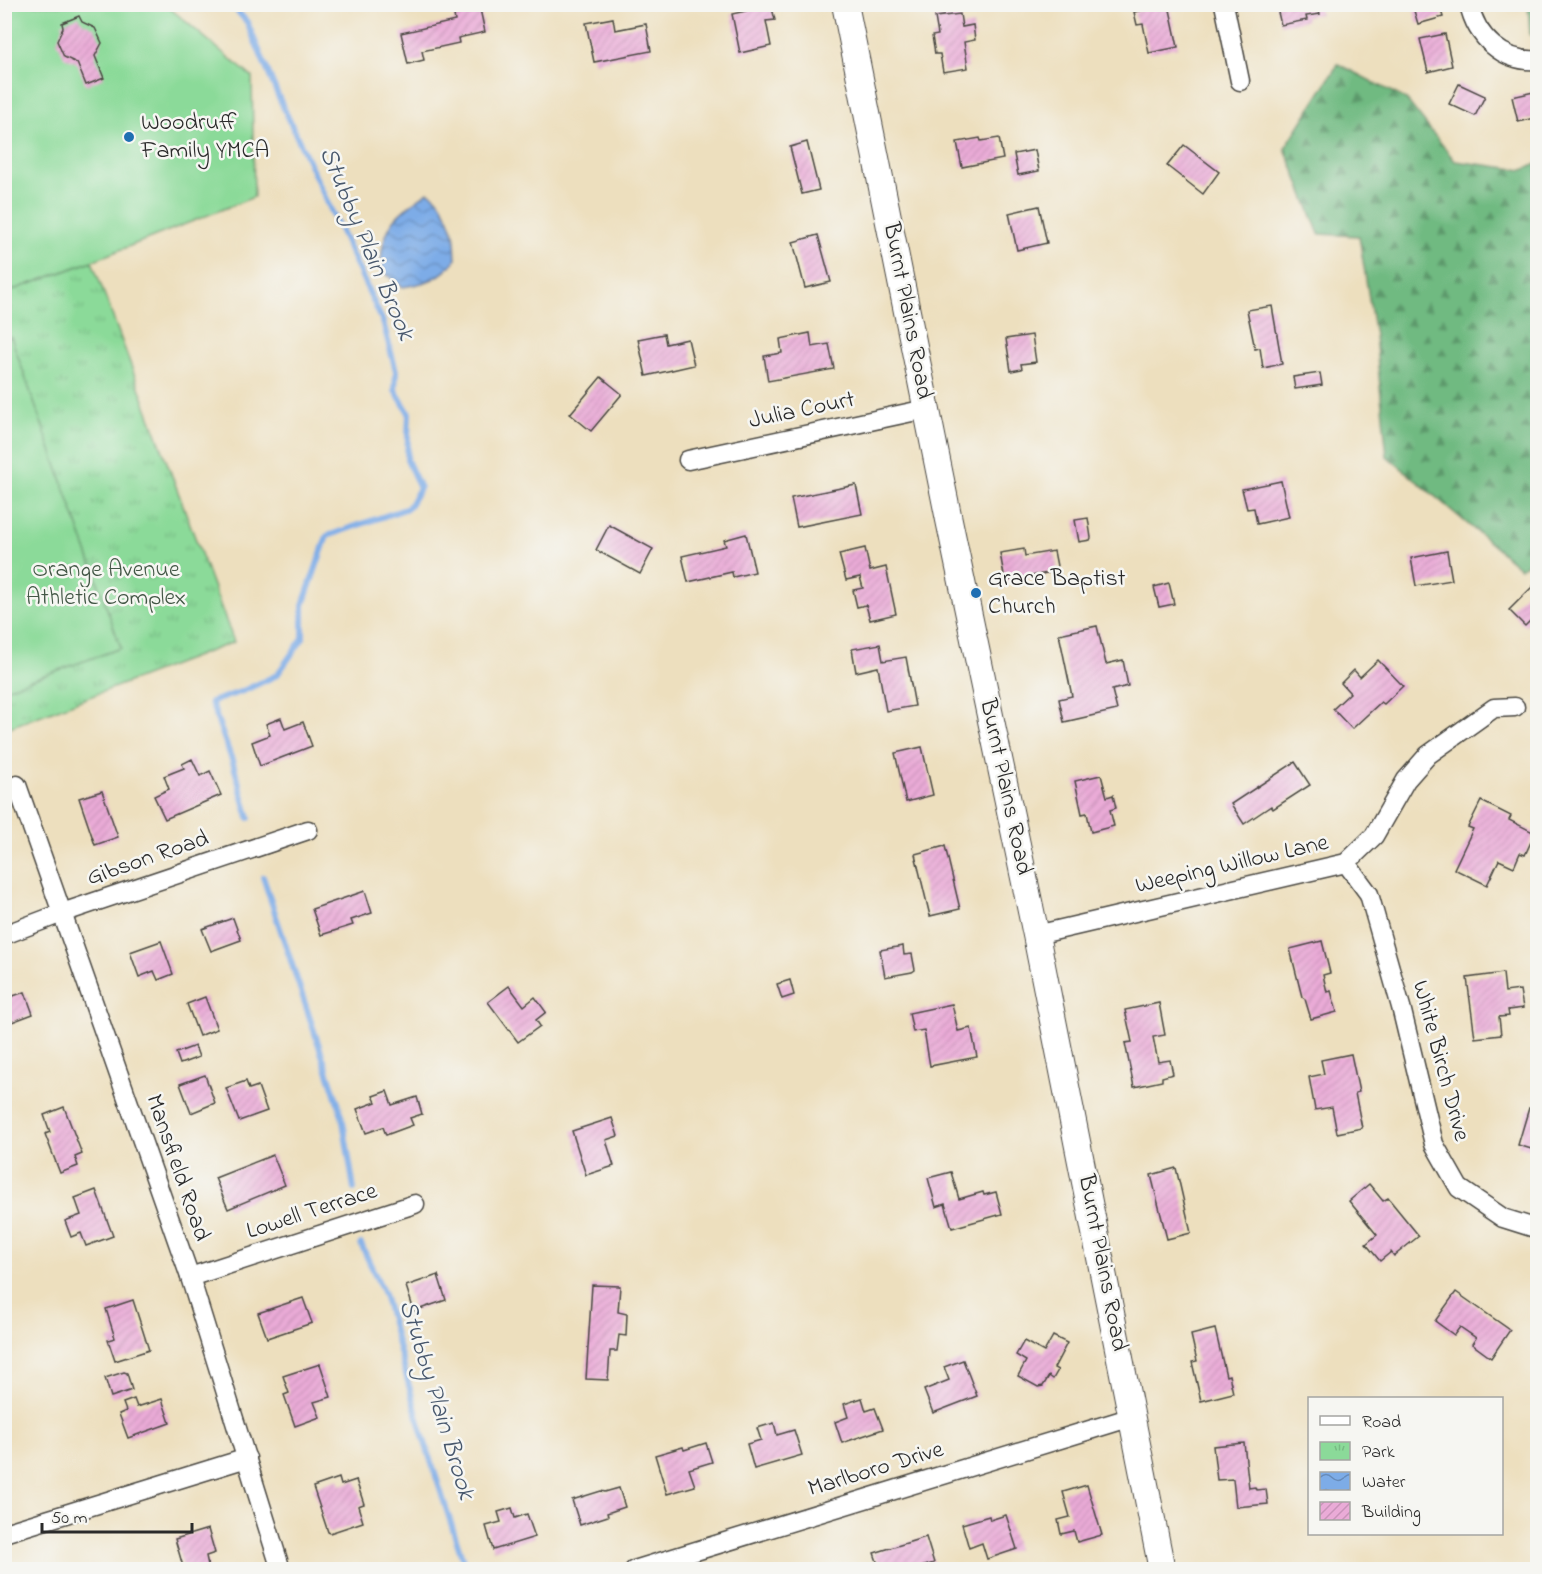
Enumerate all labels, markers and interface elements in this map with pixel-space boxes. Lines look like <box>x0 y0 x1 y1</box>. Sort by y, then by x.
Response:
place label: Woodruff Family YMCA <box>140 106 269 170</box>
marker: Woodruff Family YMCA <box>122 130 136 144</box>
water label: Stubby Plain Brook <box>308 141 425 348</box>
street label: Burnt Plains Road <box>873 219 941 403</box>
street label: Julia Court <box>746 383 858 439</box>
park label: Orange Avenue Athletic Complex <box>26 553 186 616</box>
place label: Grace Baptist Church <box>988 562 1126 625</box>
marker: Grace Baptist Church <box>969 586 983 600</box>
street label: Burnt Plains Road <box>969 695 1041 879</box>
street label: Gibson Road <box>82 822 214 896</box>
street label: Weeping Willow Lane <box>1132 826 1332 904</box>
street label: White Birch Drive <box>1402 977 1478 1146</box>
street label: Mansfield Road <box>135 1090 219 1247</box>
street label: Burnt Plains Road <box>1068 1171 1136 1355</box>
street label: Lowell Terrace <box>242 1174 382 1250</box>
water label: Stubby Plain Brook <box>388 1295 485 1506</box>
legend <box>1308 1397 1503 1535</box>
text: Road <box>1362 1410 1401 1436</box>
street label: Marlboro Drive <box>804 1433 948 1507</box>
text: Park <box>1362 1440 1395 1466</box>
text: Water <box>1362 1470 1406 1496</box>
scale bar <box>42 1496 192 1534</box>
text: Building <box>1361 1500 1421 1527</box>
text: 50 m <box>51 1506 88 1532</box>

